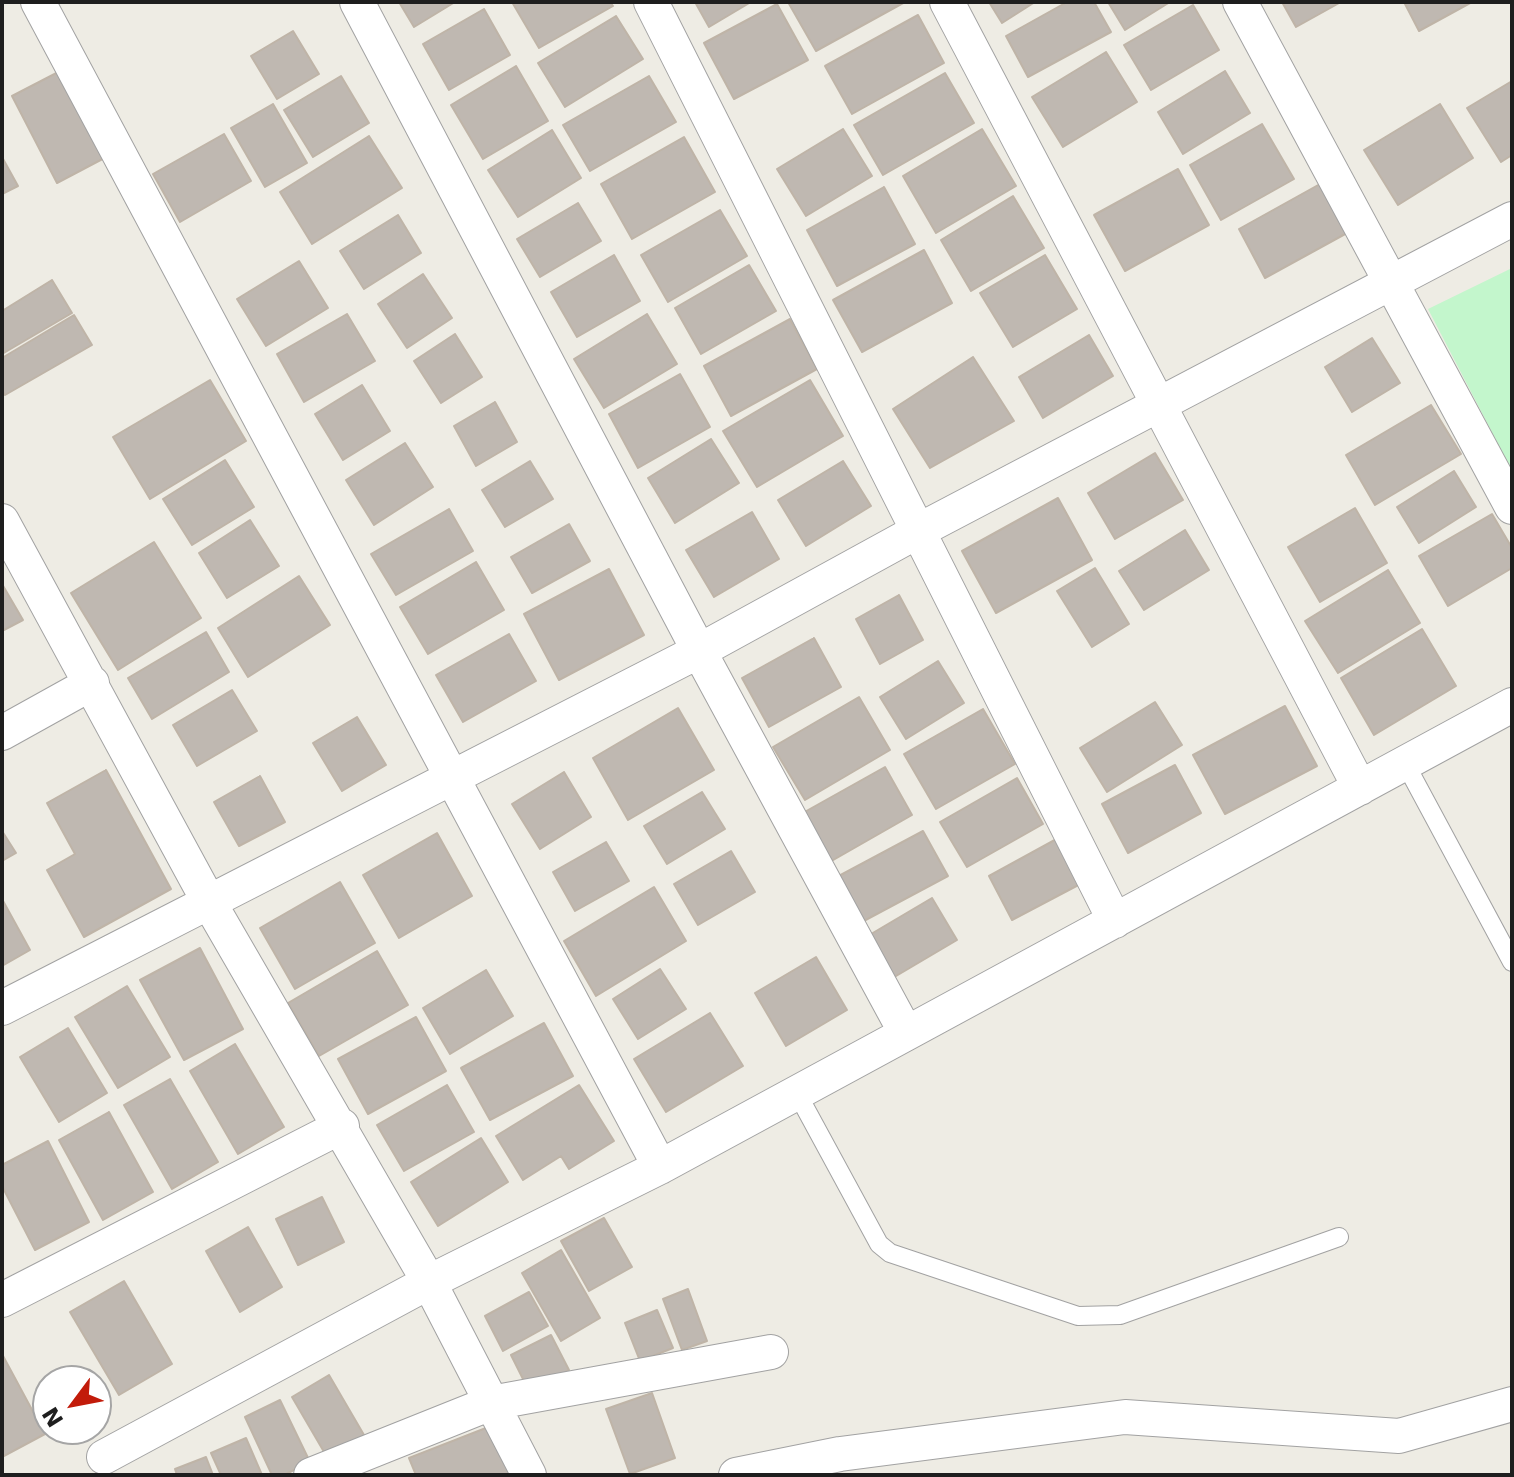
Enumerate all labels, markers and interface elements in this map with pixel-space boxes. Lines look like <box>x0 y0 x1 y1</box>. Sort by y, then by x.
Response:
north arrow <box>32 1365 112 1445</box>
text: N <box>37 1402 68 1431</box>

